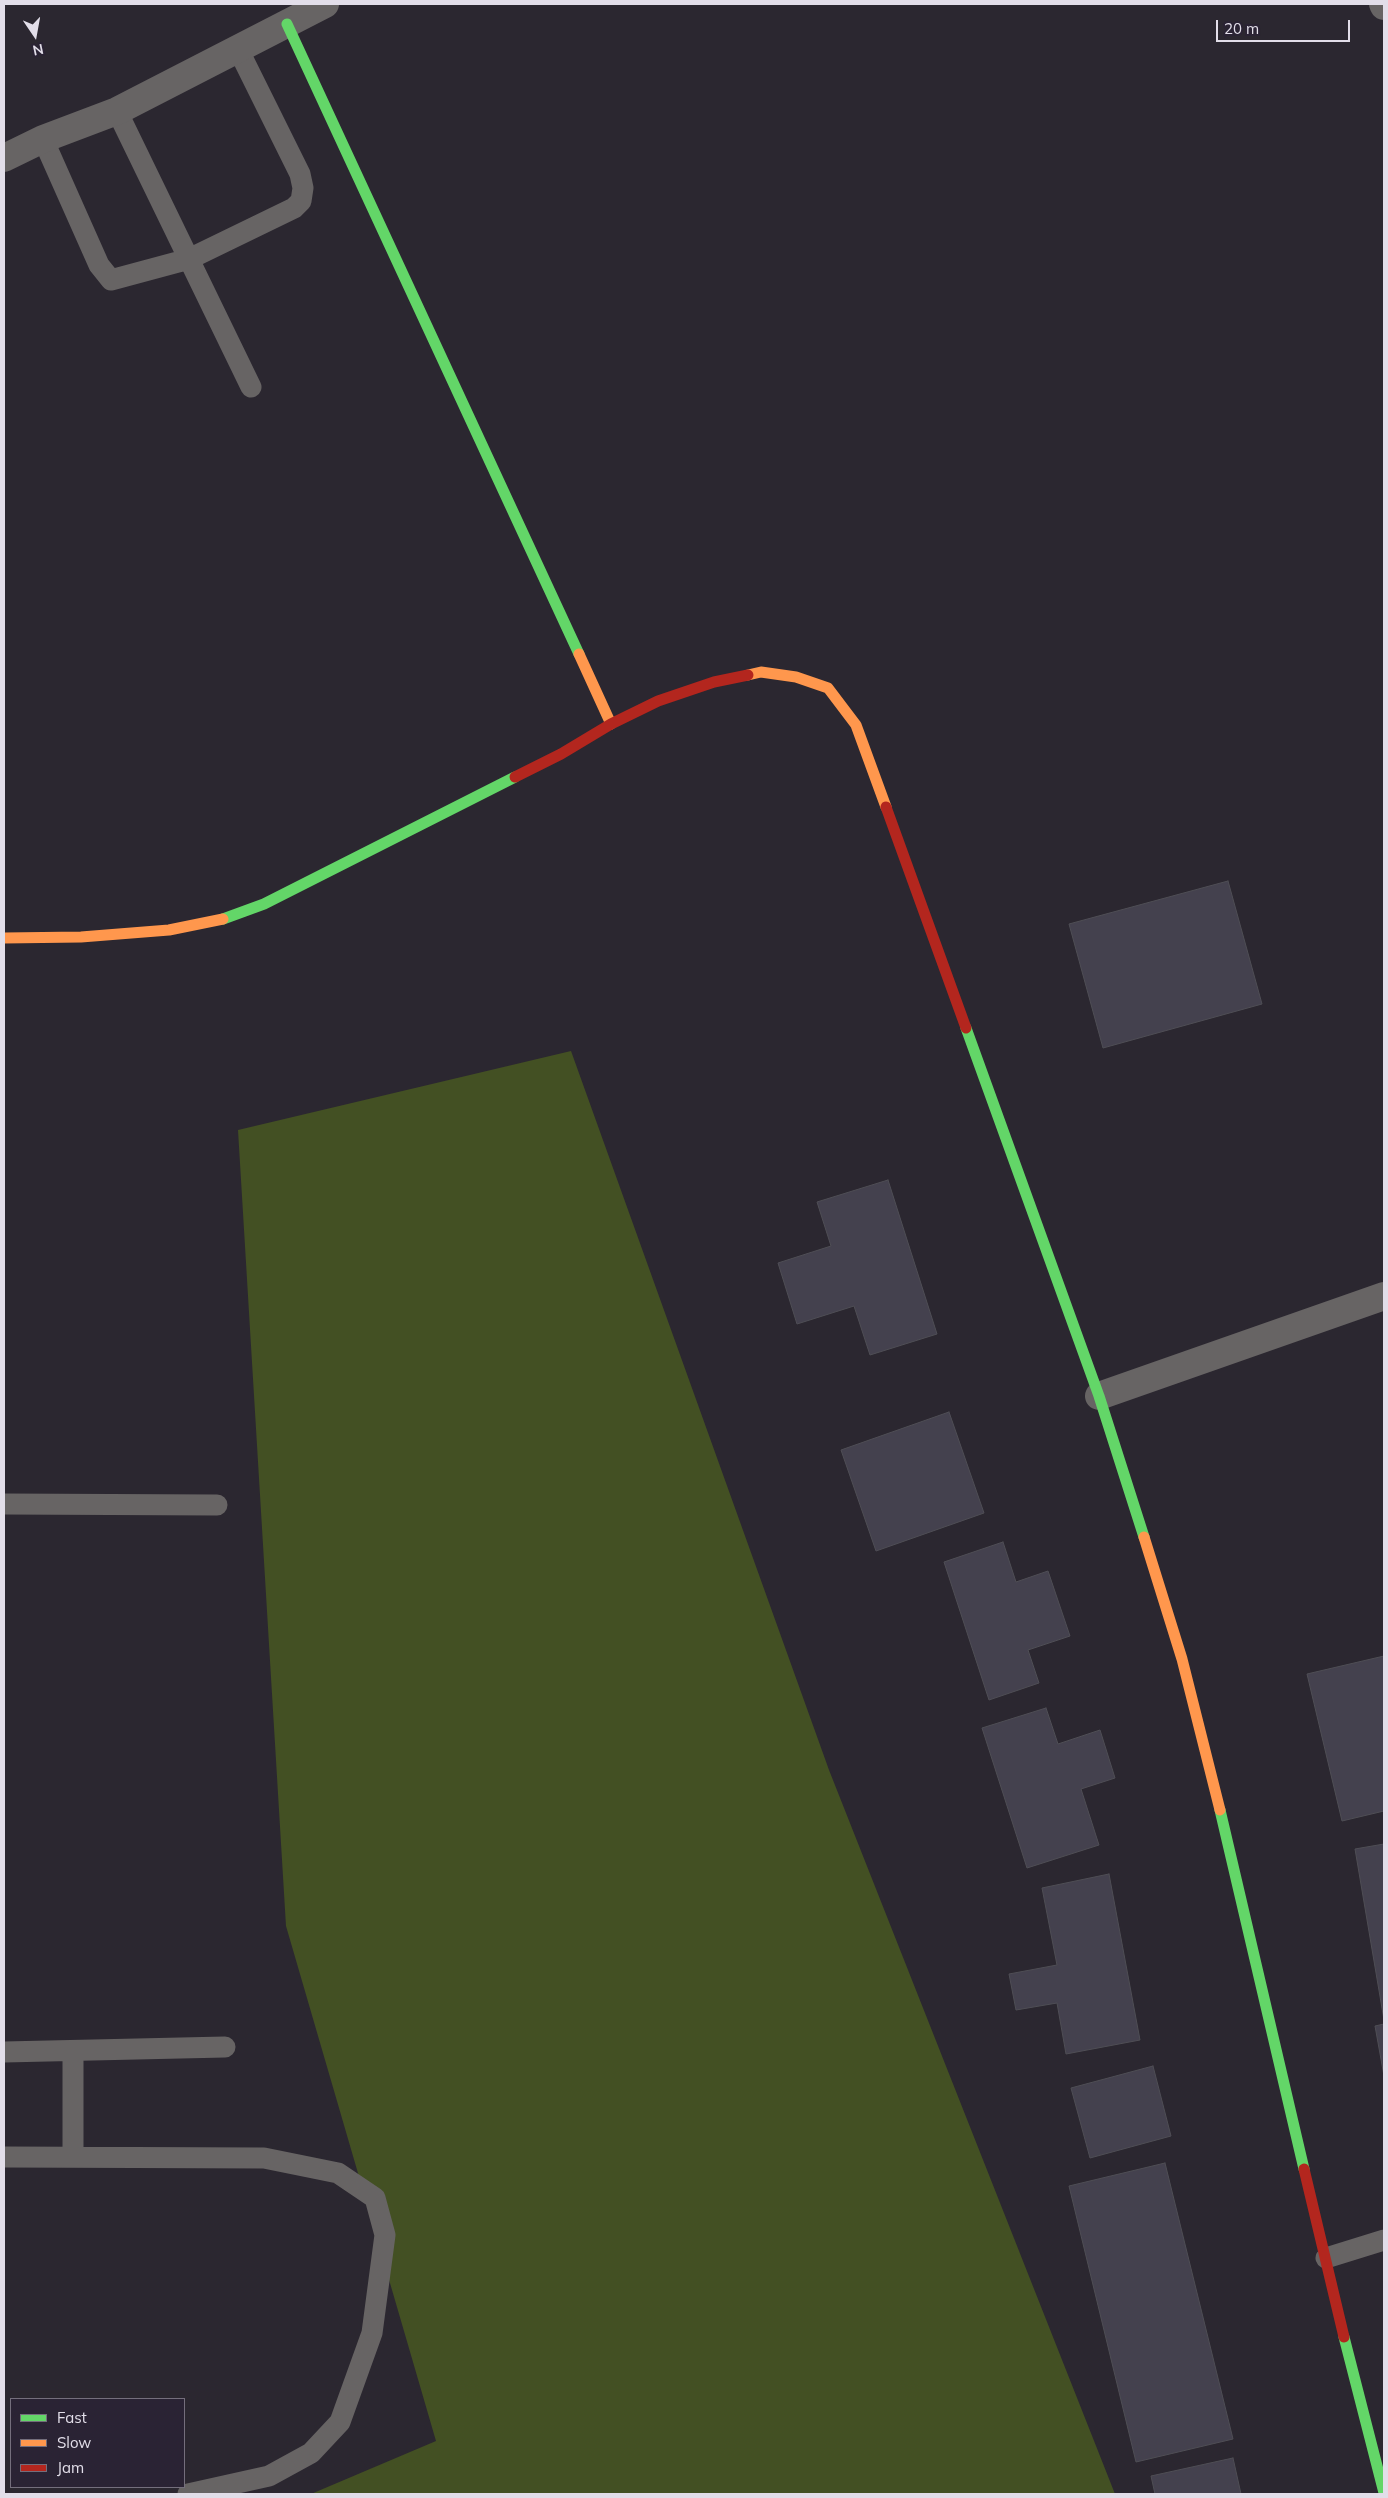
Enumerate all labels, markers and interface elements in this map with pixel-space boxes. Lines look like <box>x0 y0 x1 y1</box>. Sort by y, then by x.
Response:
north arrow <box>10 10 60 60</box>
scale bar <box>1218 10 1352 42</box>
text: 20 m <box>1224 19 1259 38</box>
text: N <box>31 40 45 60</box>
legend <box>10 2398 185 2488</box>
text: Fast <box>57 2408 87 2427</box>
text: Slow <box>57 2433 91 2452</box>
text: Jam <box>57 2458 84 2477</box>

